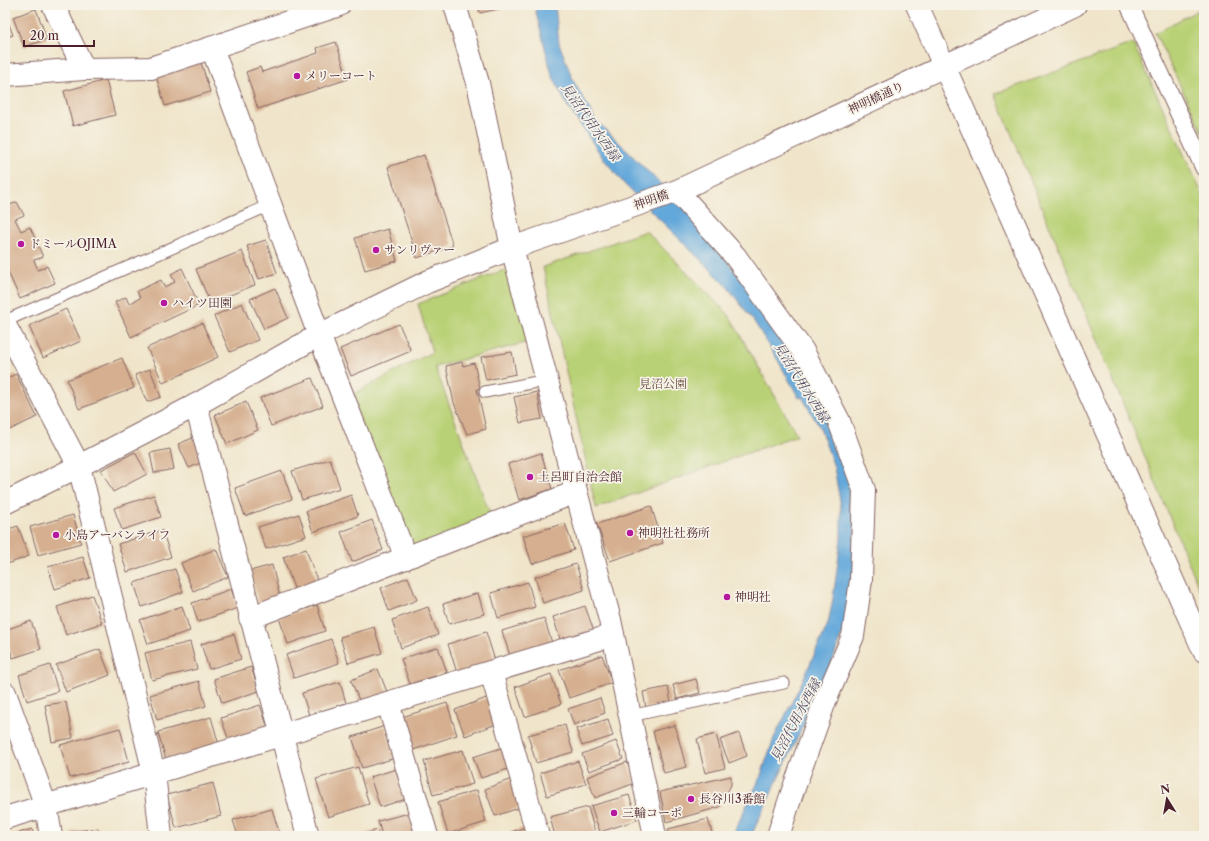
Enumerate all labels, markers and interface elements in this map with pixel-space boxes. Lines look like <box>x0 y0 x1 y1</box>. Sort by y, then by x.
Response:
scale bar <box>24 22 94 48</box>
text: 20 m <box>30 28 59 43</box>
place label: メリーコート <box>305 68 377 83</box>
marker: メリーコート <box>292 71 302 81</box>
street label: 神明橋通り <box>845 78 906 117</box>
water label: 見沼代用水西縁 <box>558 80 625 165</box>
street label: 神明橋 <box>631 187 670 212</box>
place label: ドミールOJIMA <box>29 236 118 251</box>
marker: ドミールOJIMA <box>16 239 26 249</box>
place label: サンリヴァー <box>384 242 455 257</box>
marker: サンリヴァー <box>371 245 381 255</box>
place label: ハイツ田園 <box>172 295 232 310</box>
marker: ハイツ田園 <box>159 298 169 308</box>
water label: 見沼代用水西縁 <box>771 339 834 427</box>
park label: 見沼公園 <box>639 376 687 391</box>
place label: 土呂町自治会館 <box>538 469 622 484</box>
marker: 土呂町自治会館 <box>525 472 535 482</box>
place label: 神明社社務所 <box>638 525 710 540</box>
place label: 小島アーバンライフ <box>64 527 170 542</box>
marker: 神明社社務所 <box>625 528 635 538</box>
marker: 小島アーバンライフ <box>51 530 61 540</box>
place label: 神明社 <box>735 589 771 604</box>
marker: 神明社 <box>722 592 732 602</box>
water label: 見沼代用水西縁 <box>767 674 824 764</box>
north arrow <box>1147 779 1187 819</box>
text: N <box>1159 781 1172 797</box>
place label: 長谷川3番館 <box>699 791 766 806</box>
marker: 長谷川3番館 <box>686 794 696 804</box>
place label: 三輪コーポ <box>622 805 682 820</box>
marker: 三輪コーポ <box>609 808 619 818</box>

